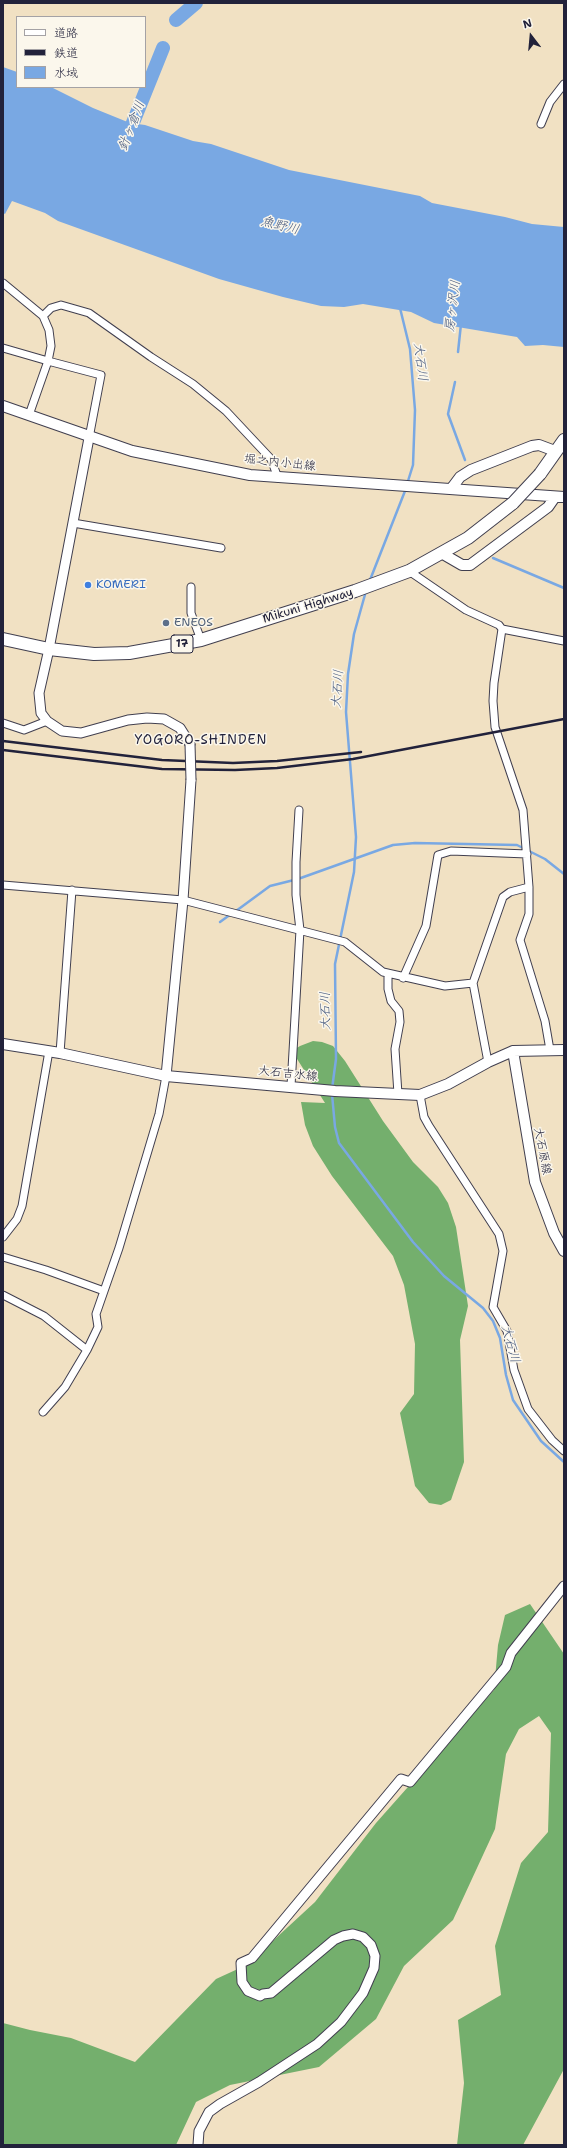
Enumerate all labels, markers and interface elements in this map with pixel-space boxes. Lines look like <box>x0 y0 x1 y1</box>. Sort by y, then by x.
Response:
legend <box>16 16 146 88</box>
north arrow <box>511 16 551 56</box>
text: N <box>521 16 534 32</box>
text: 道路 <box>54 25 78 41</box>
text: 鉄道 <box>54 45 78 61</box>
text: 水域 <box>54 65 78 81</box>
water label: 針ヶ倉川 <box>115 99 149 153</box>
water label: 魚野川 <box>259 214 301 238</box>
water label: 房ヶ沢川 <box>442 279 464 333</box>
water label: 大石川 <box>410 342 430 382</box>
street label: 堀之内小出線 <box>243 452 317 474</box>
place label: KOMERI <box>96 578 146 592</box>
marker: KOMERI <box>83 580 93 590</box>
street label: Mikuni Highway <box>261 585 355 627</box>
place label: ENEOS <box>174 616 213 630</box>
marker: ENEOS <box>161 618 171 628</box>
road number: 17 <box>171 635 193 653</box>
water label: 大石川 <box>329 669 347 709</box>
district label: YOGORO-SHINDEN <box>135 733 267 749</box>
water label: 大石川 <box>318 991 334 1031</box>
street label: 大石吉水線 <box>257 1064 319 1084</box>
street label: 大石原線 <box>530 1126 554 1176</box>
water label: 大石川 <box>497 1323 523 1365</box>

